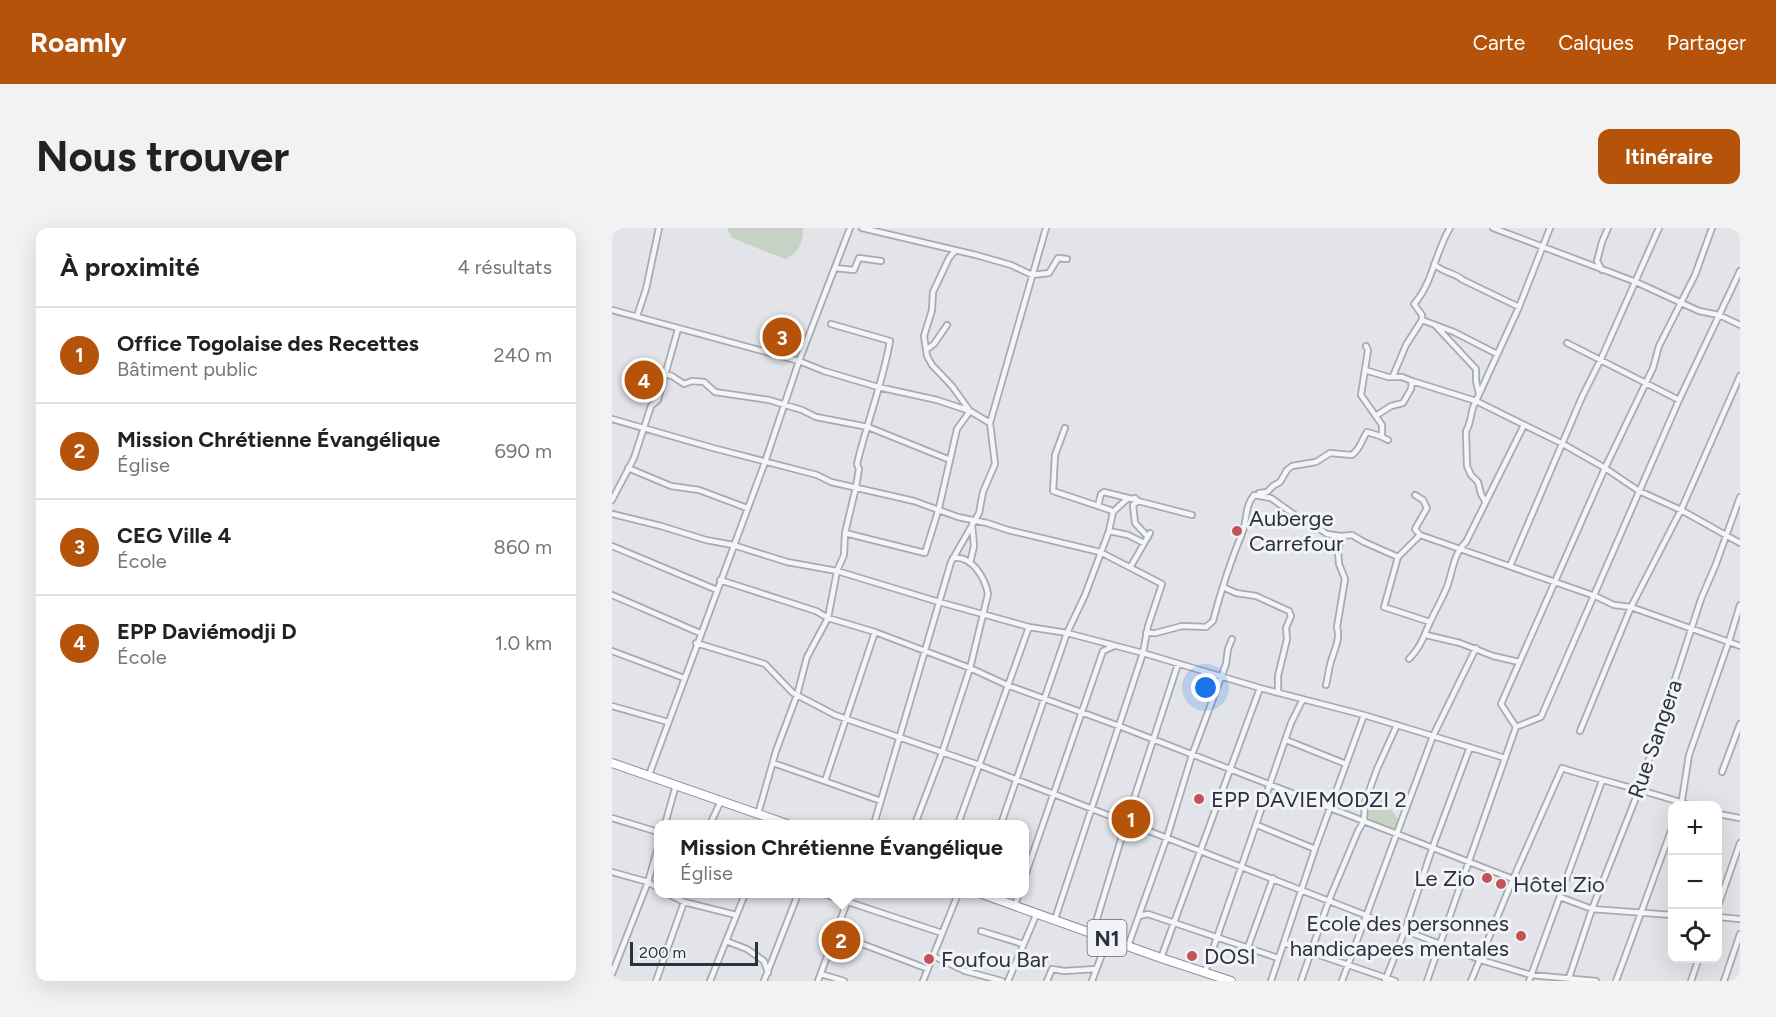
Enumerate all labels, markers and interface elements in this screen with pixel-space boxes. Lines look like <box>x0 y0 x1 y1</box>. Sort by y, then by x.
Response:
text: Roamly <box>30 25 127 59</box>
text: Carte <box>1473 30 1525 55</box>
text: Calques <box>1558 30 1634 55</box>
text: Partager <box>1667 30 1746 55</box>
button: Itinéraire <box>1598 129 1740 184</box>
text: Nous trouver <box>36 131 289 182</box>
text: À proximité <box>60 251 200 283</box>
text: 4 résultats <box>457 255 552 279</box>
pin: 3 <box>762 314 802 360</box>
text: Office Togolaise des Recettes <box>117 330 419 357</box>
text: 1 <box>75 343 84 367</box>
text: 240 m <box>494 343 552 367</box>
text: Bâtiment public <box>117 357 258 381</box>
pin: 4 <box>624 358 663 402</box>
text: Mission Chrétienne Évangélique <box>117 426 440 453</box>
text: 2 <box>74 439 85 463</box>
text: 690 m <box>495 439 552 463</box>
text: Église <box>117 453 170 477</box>
place label: Auberge Carrefour <box>1249 505 1344 557</box>
text: CEG Ville 4 <box>117 522 231 549</box>
marker: Auberge Carrefour <box>1230 524 1244 538</box>
text: 3 <box>74 535 85 559</box>
text: 860 m <box>494 535 552 559</box>
text: École <box>117 549 167 573</box>
text: EPP Daviémodji D <box>117 618 297 645</box>
text: 4 <box>73 631 86 655</box>
text: 1.0 km <box>495 631 552 655</box>
text: École <box>117 645 167 669</box>
your location <box>1191 673 1220 702</box>
street label: Rue Sangera <box>1622 676 1688 802</box>
place label: EPP DAVIEMODZI 2 <box>1211 786 1407 813</box>
marker: EPP DAVIEMODZI 2 <box>1192 792 1206 806</box>
pin: 1 <box>1112 796 1150 842</box>
map controls <box>1668 801 1722 963</box>
button: + <box>1668 801 1722 855</box>
popup <box>654 820 1029 898</box>
text: Mission Chrétienne Évangélique <box>680 834 1003 861</box>
button: − <box>1668 855 1722 909</box>
text: Église <box>680 861 733 885</box>
place label: Le Zio <box>1414 865 1475 892</box>
marker: Le Zio <box>1480 871 1494 885</box>
place label: Hôtel Zio <box>1513 871 1605 898</box>
marker: Hôtel Zio <box>1494 877 1508 891</box>
button: locate <box>1668 909 1722 963</box>
place label: Ecole des personnes handicapees mentales <box>1290 910 1509 962</box>
pin: 2 <box>822 918 860 962</box>
road number: N1 <box>1088 920 1126 956</box>
marker: Ecole des personnes handicapees mentales <box>1514 929 1528 943</box>
scale bar <box>630 939 758 966</box>
text: 200 m <box>639 943 686 962</box>
place label: DOSI <box>1204 943 1256 970</box>
place label: Foufou Bar <box>941 946 1049 973</box>
marker: DOSI <box>1185 949 1199 963</box>
marker: Foufou Bar <box>922 952 936 966</box>

